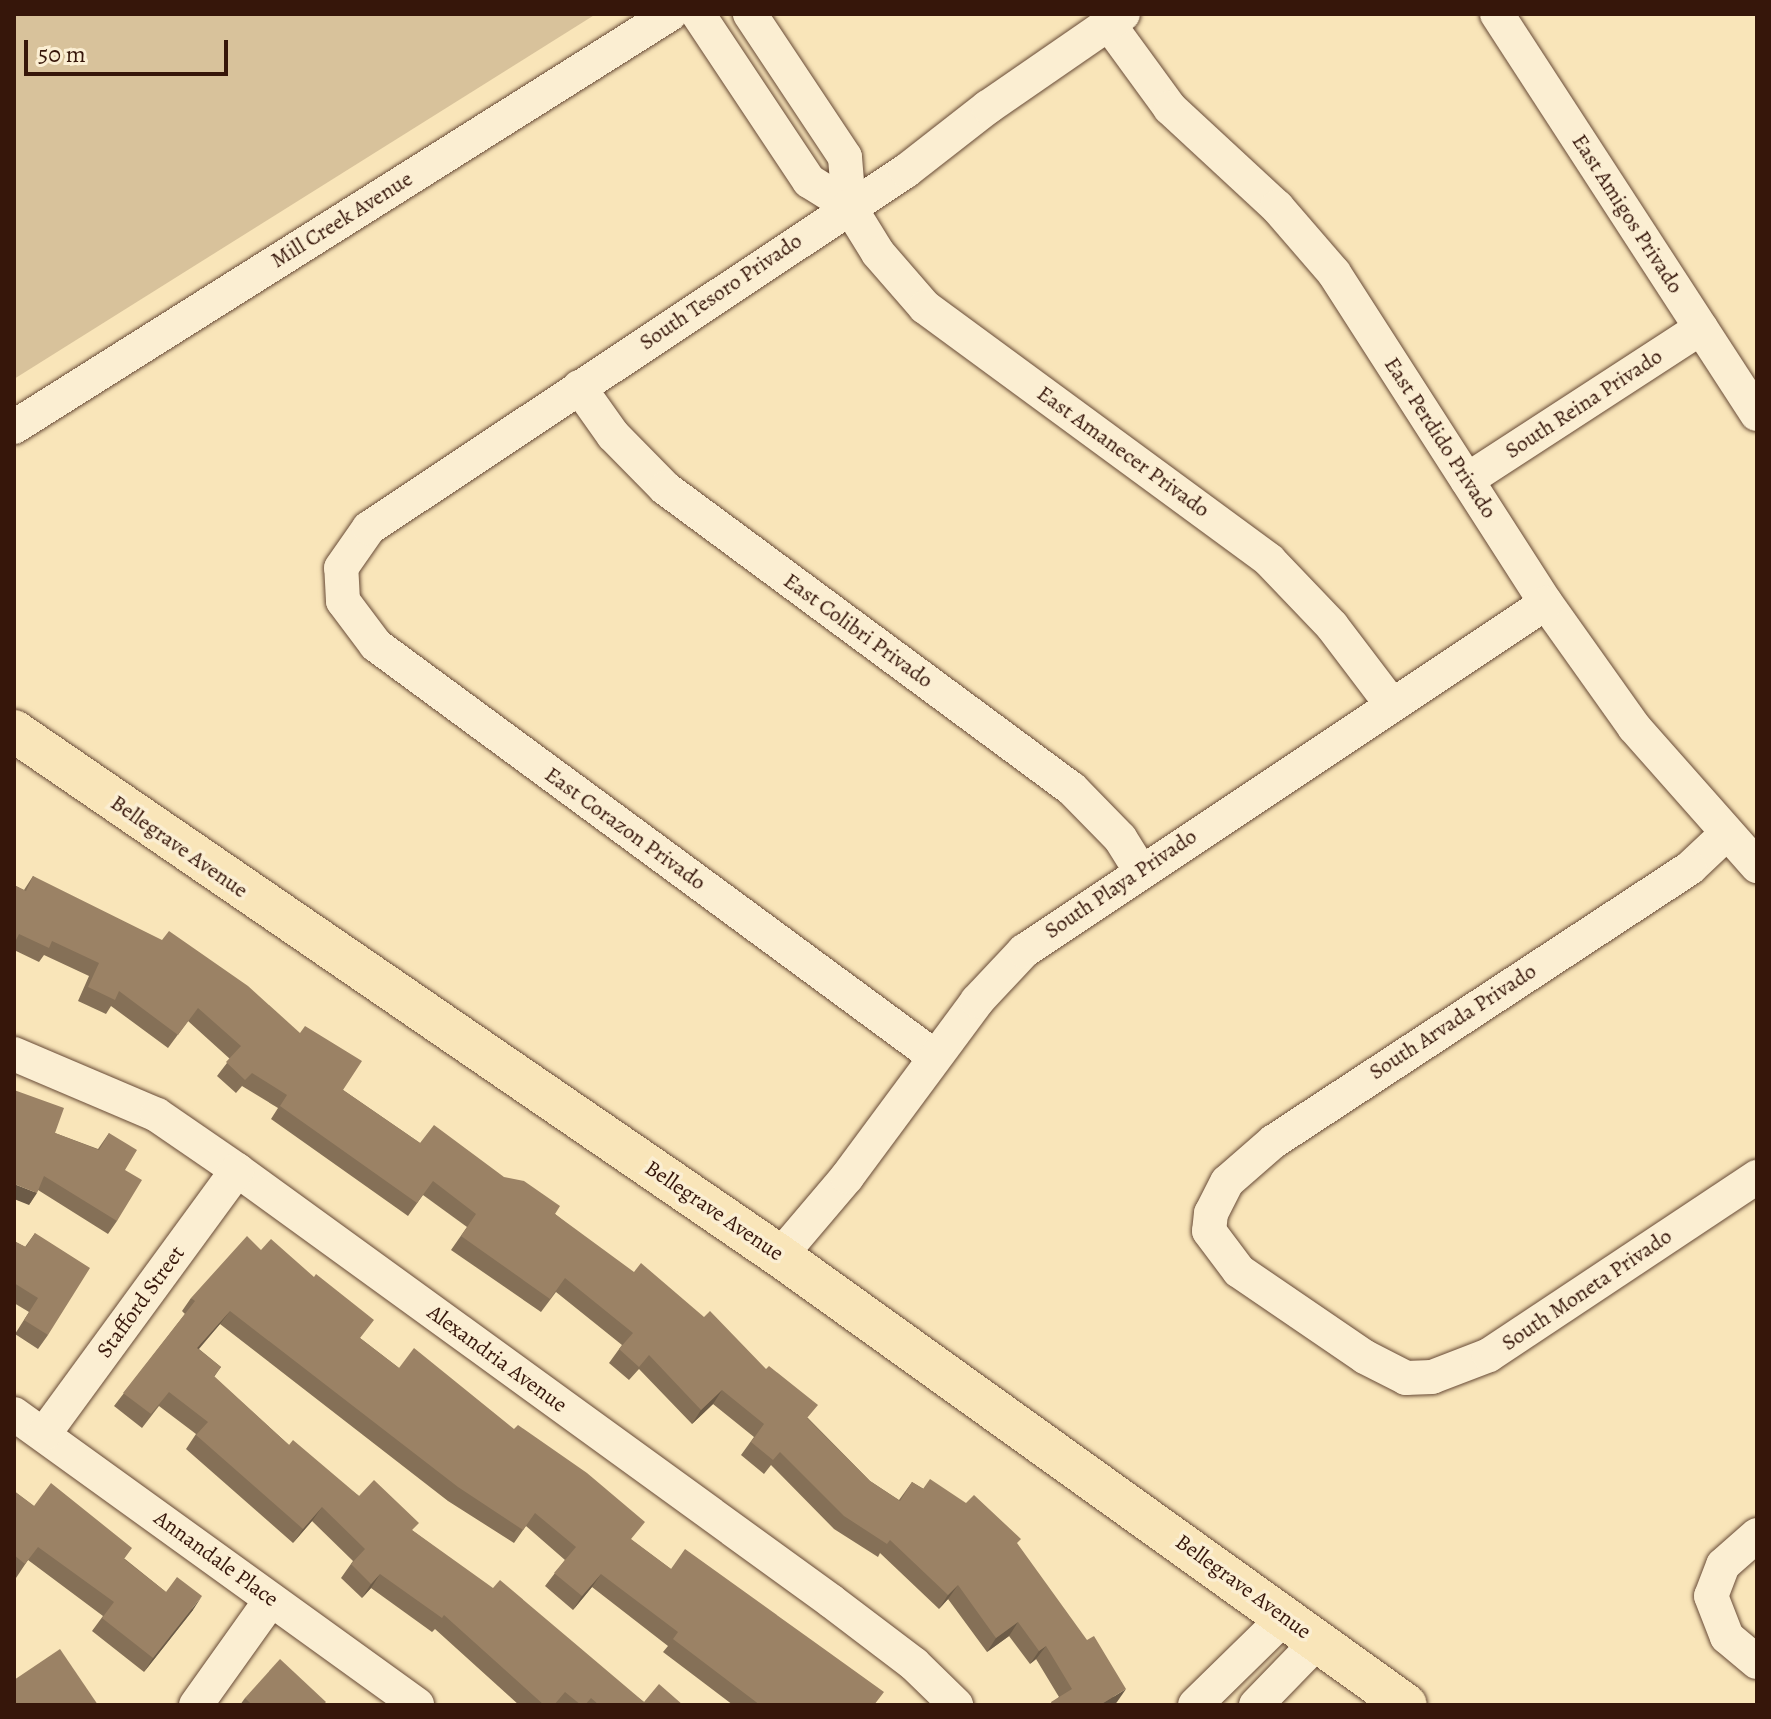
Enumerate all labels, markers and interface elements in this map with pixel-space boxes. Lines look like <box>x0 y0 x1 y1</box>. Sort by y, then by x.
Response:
scale bar <box>28 24 232 74</box>
text: 50 m <box>38 38 86 70</box>
street label: East Amigos Privado <box>1566 130 1688 298</box>
street label: Mill Creek Avenue <box>266 166 418 274</box>
street label: South Tesoro Privado <box>635 228 807 356</box>
street label: South Reina Privado <box>1501 343 1667 465</box>
street label: East Perdido Privado <box>1378 353 1502 523</box>
street label: East Amanecer Privado <box>1032 381 1214 523</box>
street label: East Colibri Privado <box>778 568 938 694</box>
street label: East Corazon Privado <box>539 762 711 896</box>
street label: Bellegrave Avenue <box>105 790 253 904</box>
street label: South Playa Privado <box>1040 823 1202 945</box>
street label: South Arvada Privado <box>1365 958 1541 1086</box>
street label: Bellegrave Avenue <box>640 1155 788 1267</box>
street label: South Moneta Privado <box>1497 1223 1677 1357</box>
street label: Stafford Street <box>92 1241 190 1363</box>
street label: Alexandria Avenue <box>422 1300 572 1418</box>
street label: Annandale Place <box>149 1505 283 1613</box>
street label: Bellegrave Avenue <box>1170 1529 1316 1645</box>

